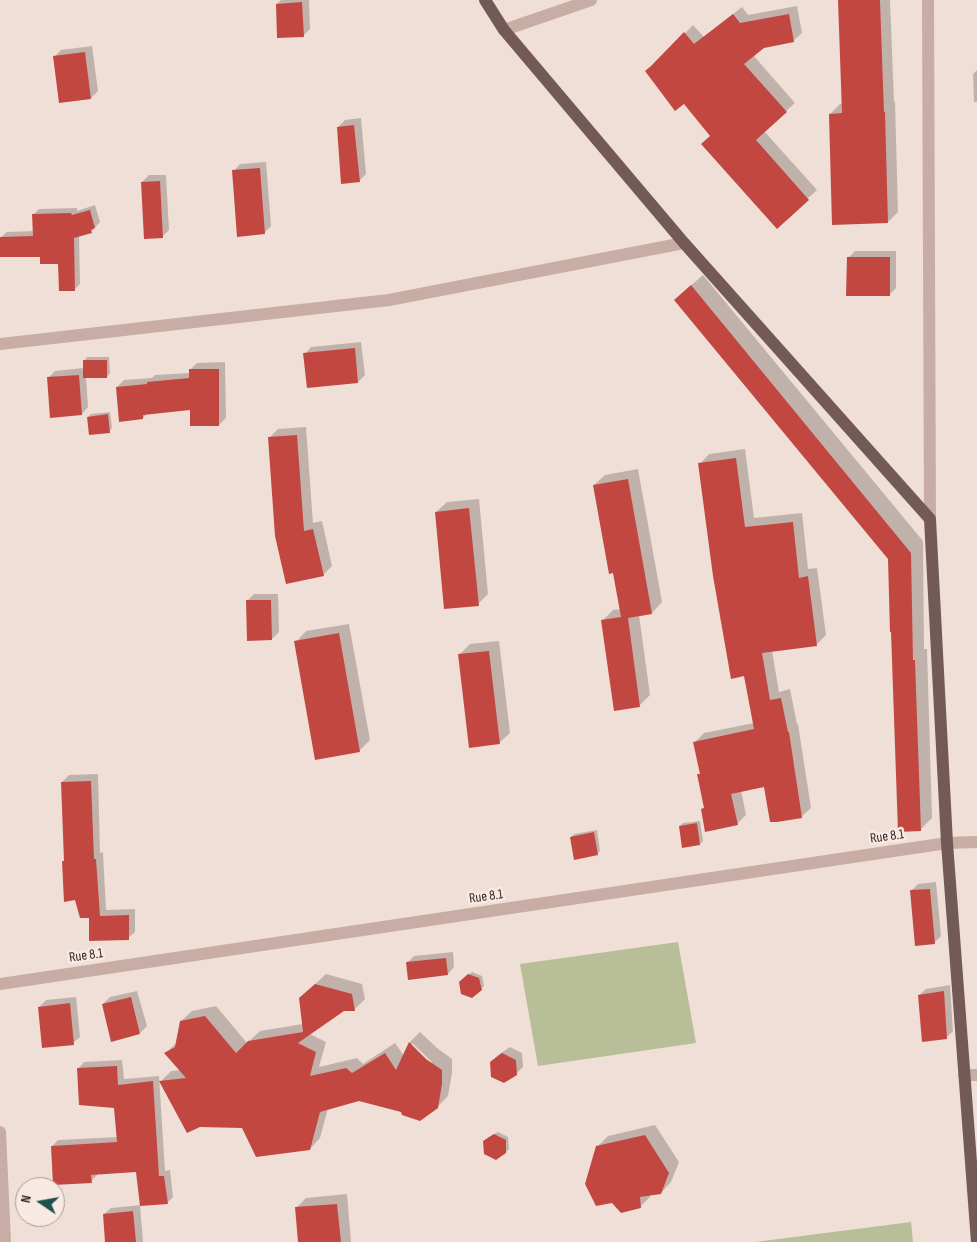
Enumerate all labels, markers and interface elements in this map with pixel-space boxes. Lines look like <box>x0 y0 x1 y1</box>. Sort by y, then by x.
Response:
street label: Rue 8.1 <box>869 826 905 848</box>
street label: Rue 8.1 <box>468 886 504 908</box>
street label: Rue 8.1 <box>68 945 104 967</box>
north arrow <box>15 1177 65 1227</box>
text: N <box>17 1194 35 1204</box>

